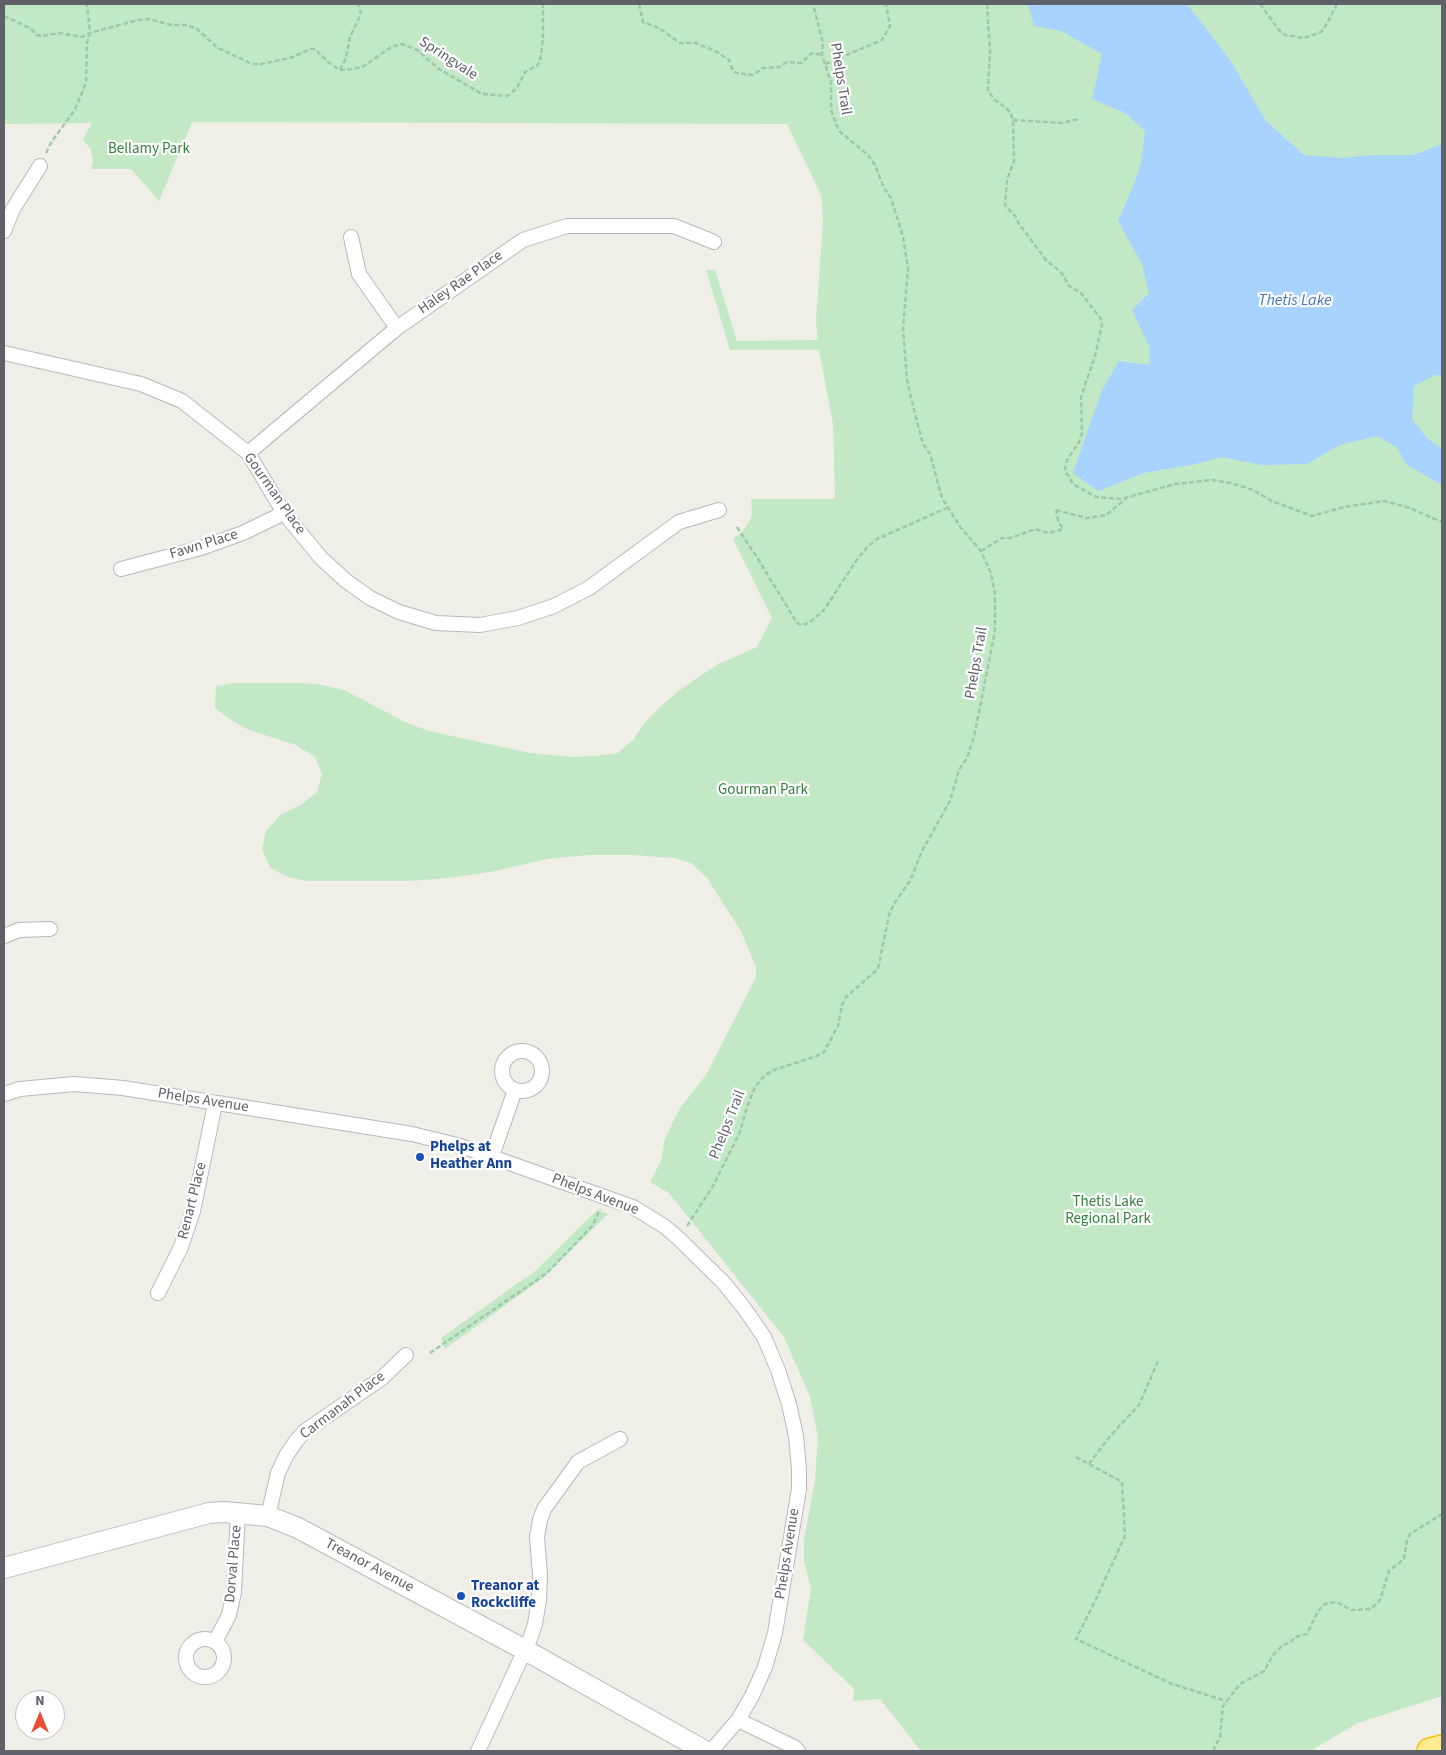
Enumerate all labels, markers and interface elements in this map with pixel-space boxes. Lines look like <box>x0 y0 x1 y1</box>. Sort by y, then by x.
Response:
street label: Springvale <box>415 33 481 85</box>
street label: Phelps Trail <box>825 42 855 116</box>
park label: Bellamy Park <box>108 141 190 159</box>
street label: Haley Rae Place <box>415 247 507 319</box>
water label: Thetis Lake <box>1258 291 1332 311</box>
street label: Gourman Place <box>239 450 309 538</box>
street label: Fawn Place <box>168 526 240 564</box>
street label: Phelps Trail <box>962 626 992 700</box>
park label: Gourman Park <box>718 782 808 800</box>
street label: Phelps Avenue <box>156 1085 250 1117</box>
street label: Phelps Trail <box>706 1088 750 1162</box>
place label: Phelps at Heather Ann <box>430 1139 512 1174</box>
marker: Phelps at Heather Ann <box>414 1151 426 1163</box>
street label: Renart Place <box>175 1161 211 1241</box>
street label: Phelps Avenue <box>549 1170 641 1220</box>
park label: Thetis Lake Regional Park <box>1065 1194 1151 1229</box>
street label: Carmanah Place <box>297 1368 389 1444</box>
street label: Phelps Avenue <box>772 1507 804 1601</box>
street label: Dorval Place <box>222 1524 246 1604</box>
street label: Treanor Avenue <box>322 1535 416 1597</box>
place label: Treanor at Rockcliffe <box>471 1578 539 1613</box>
marker: Treanor at Rockcliffe <box>455 1590 467 1602</box>
north arrow <box>15 1690 65 1740</box>
text: N <box>35 1691 45 1711</box>

